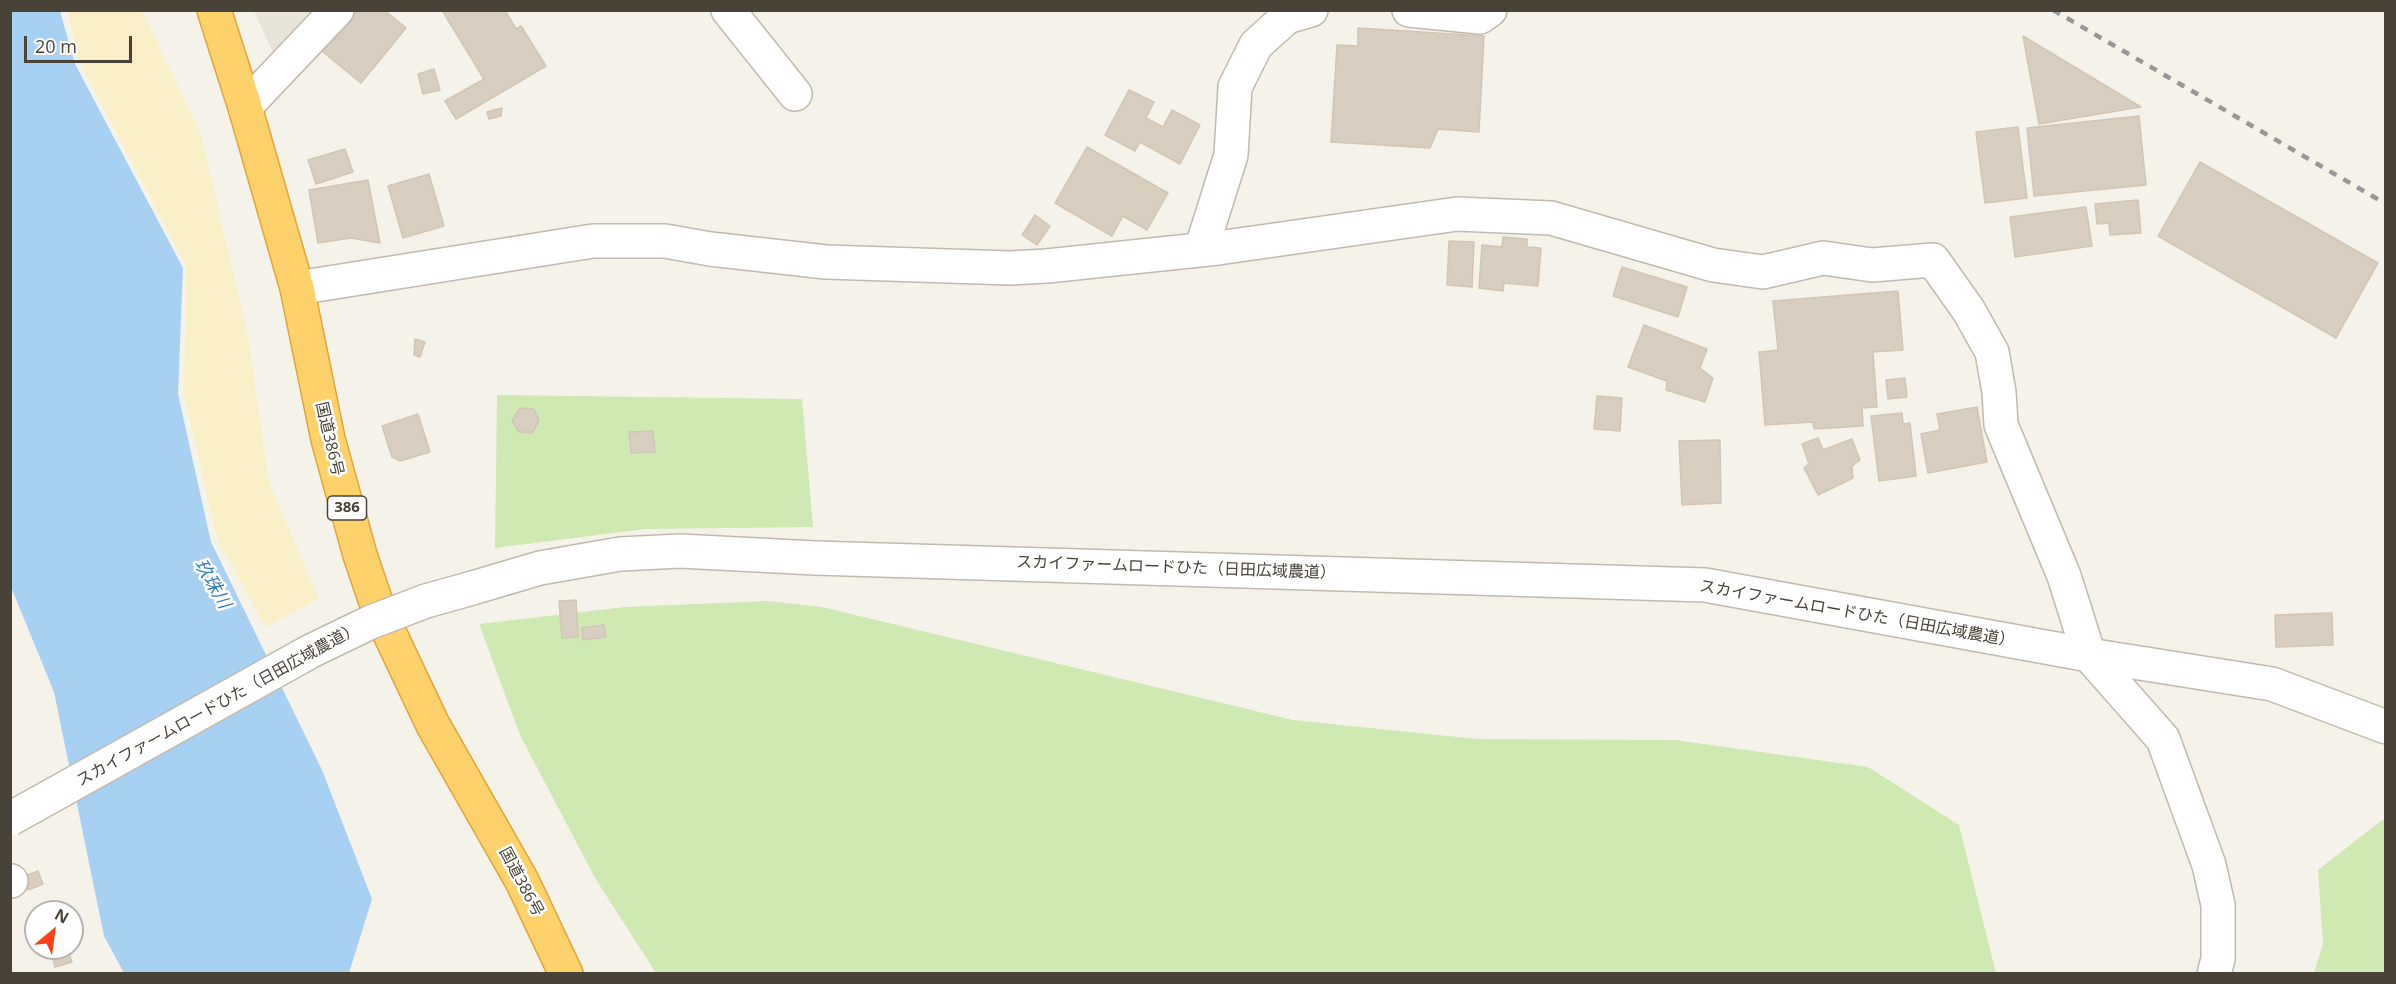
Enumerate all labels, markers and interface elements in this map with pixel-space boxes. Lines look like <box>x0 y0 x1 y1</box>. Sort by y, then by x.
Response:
scale bar <box>27 24 135 62</box>
text: 20 m <box>35 34 77 58</box>
street label: 国道386号 <box>311 400 347 478</box>
road number: 386 <box>328 496 366 520</box>
street label: スカイファームロードひた（日田広域農道） <box>1016 553 1336 583</box>
water label: 玖珠川 <box>189 555 235 613</box>
street label: スカイファームロードひた（日田広域農道） <box>1698 577 2016 651</box>
street label: スカイファームロードひた（日田広域農道） <box>73 619 363 791</box>
street label: 国道386号 <box>495 844 547 920</box>
north arrow <box>24 900 84 960</box>
text: N <box>51 903 73 929</box>

